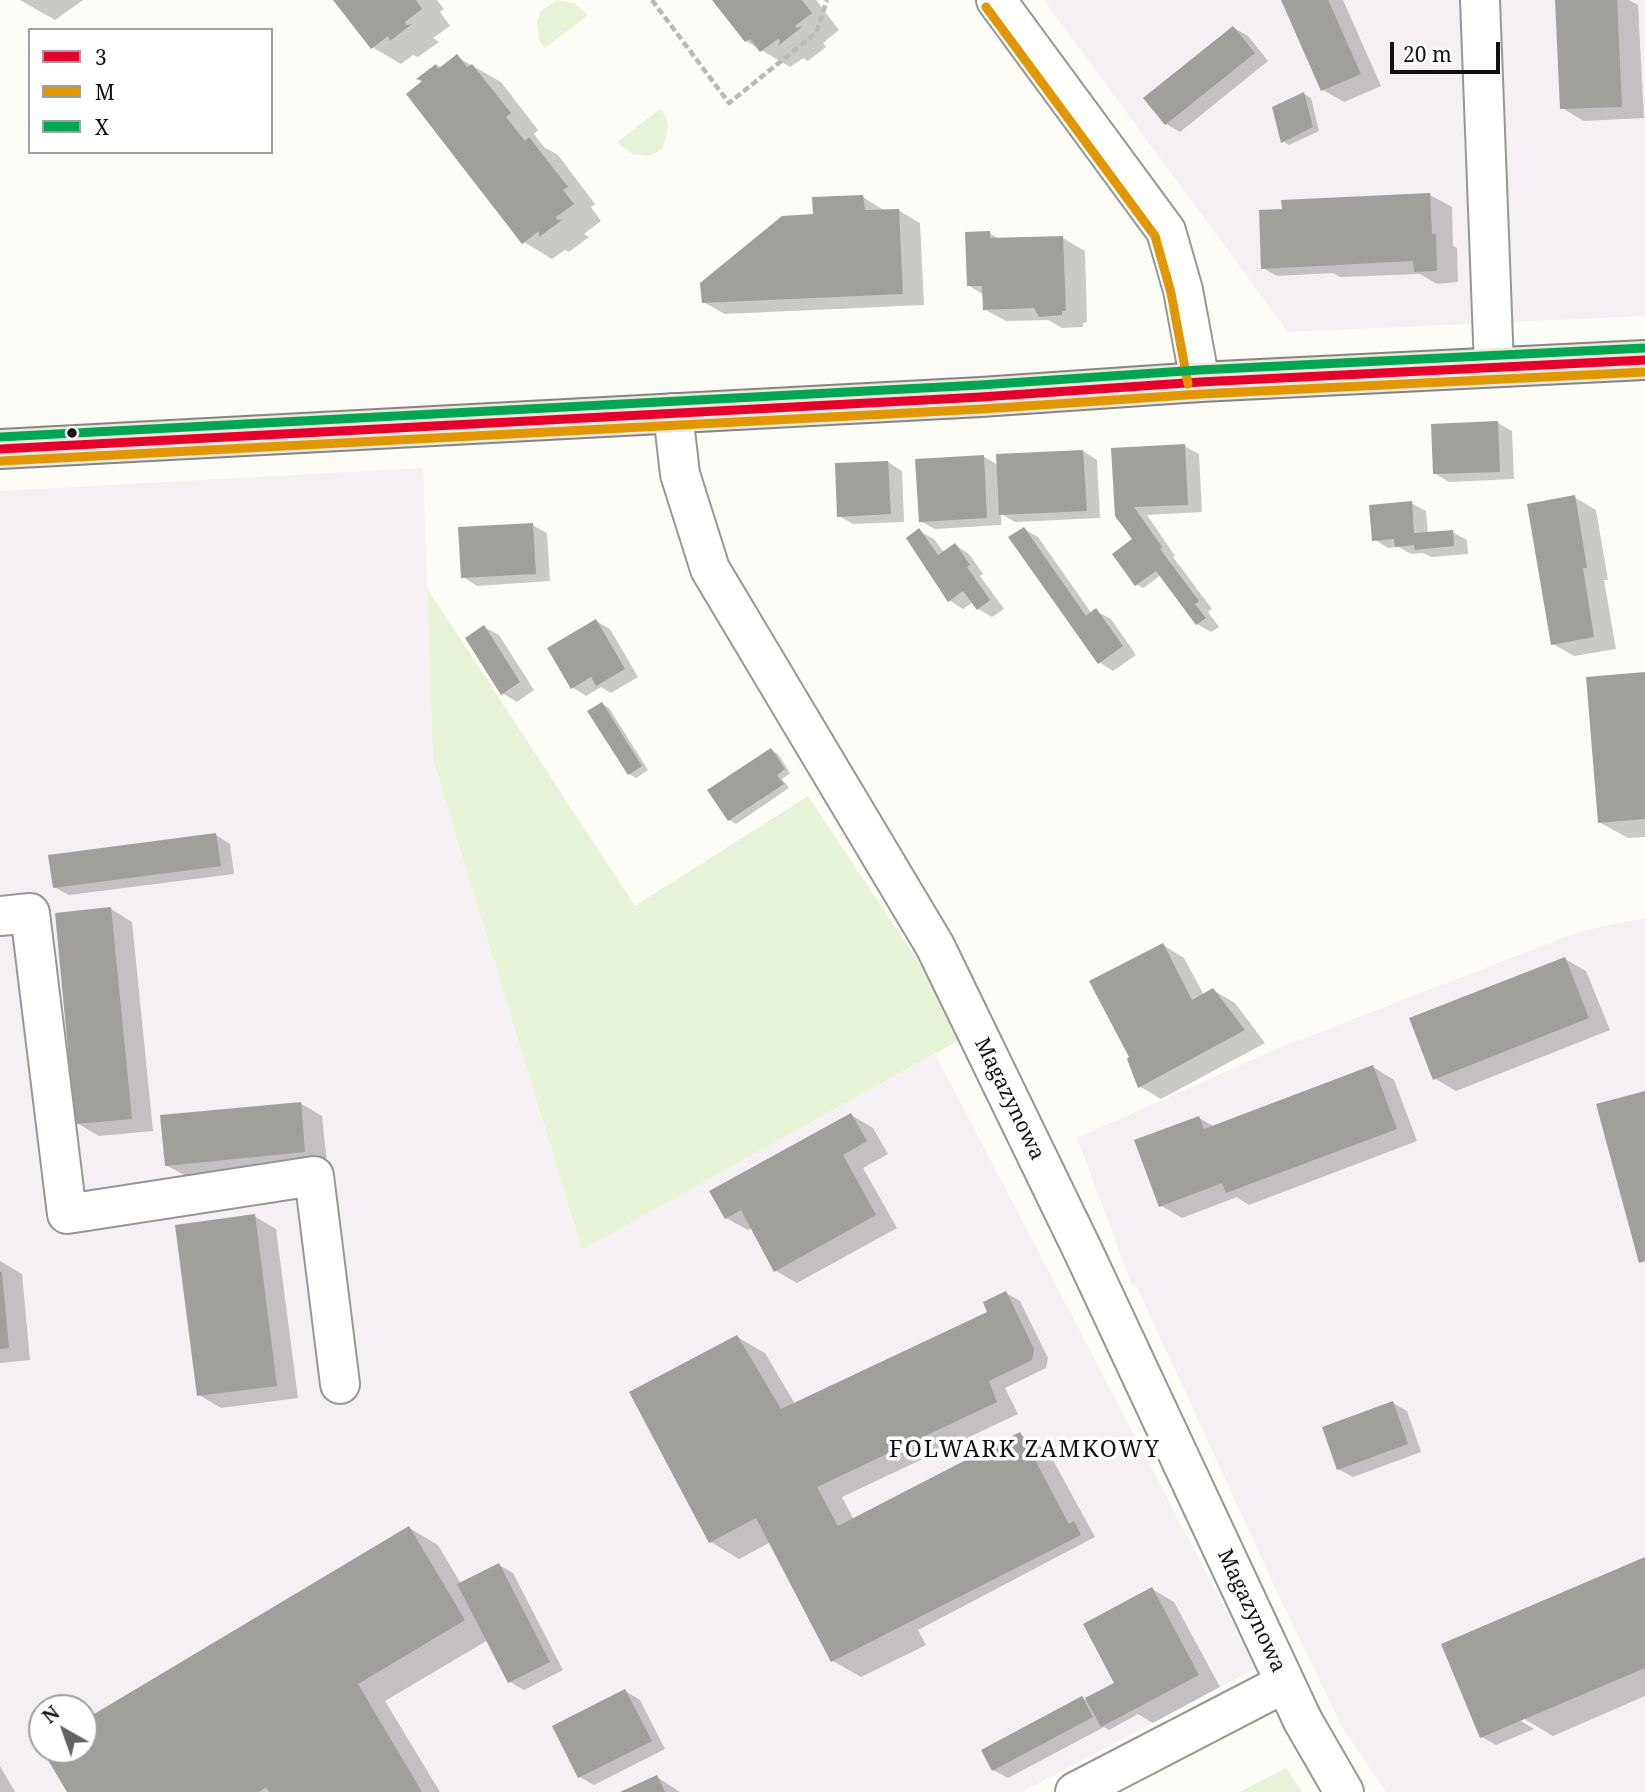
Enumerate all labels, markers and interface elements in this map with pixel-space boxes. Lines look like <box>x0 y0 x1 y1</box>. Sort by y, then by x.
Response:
legend <box>28 28 273 154</box>
scale bar <box>1393 28 1503 72</box>
text: 20 m <box>1403 40 1452 68</box>
text: 3 <box>95 43 107 71</box>
text: M <box>95 78 115 106</box>
text: X <box>95 113 109 141</box>
unlabelled marker <box>65 426 79 440</box>
street label: Magazynowa <box>969 1034 1049 1164</box>
district label: FOLWARK ZAMKOWY <box>891 1436 1159 1464</box>
street label: Magazynowa <box>1212 1545 1290 1677</box>
north arrow <box>28 1694 98 1764</box>
text: N <box>37 1700 65 1729</box>

